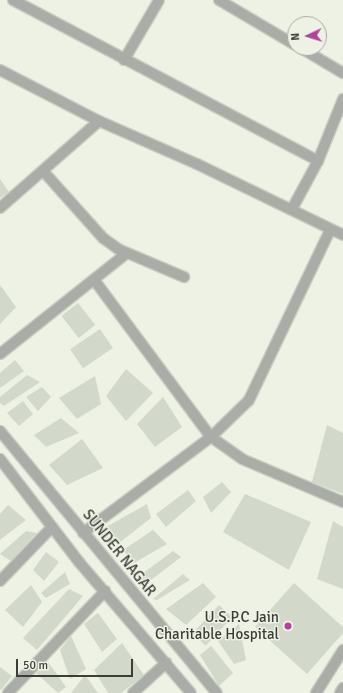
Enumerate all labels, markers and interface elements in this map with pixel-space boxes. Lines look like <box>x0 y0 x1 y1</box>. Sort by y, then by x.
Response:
north arrow <box>287 16 327 56</box>
text: N <box>289 33 302 41</box>
street label: SUNDER NAGAR <box>79 506 159 600</box>
place label: U.S.P.C Jain Charitable Hospital <box>155 608 279 643</box>
marker: U.S.P.C Jain Charitable Hospital <box>282 620 294 632</box>
scale bar <box>18 651 135 677</box>
text: 50 m <box>23 658 48 673</box>

